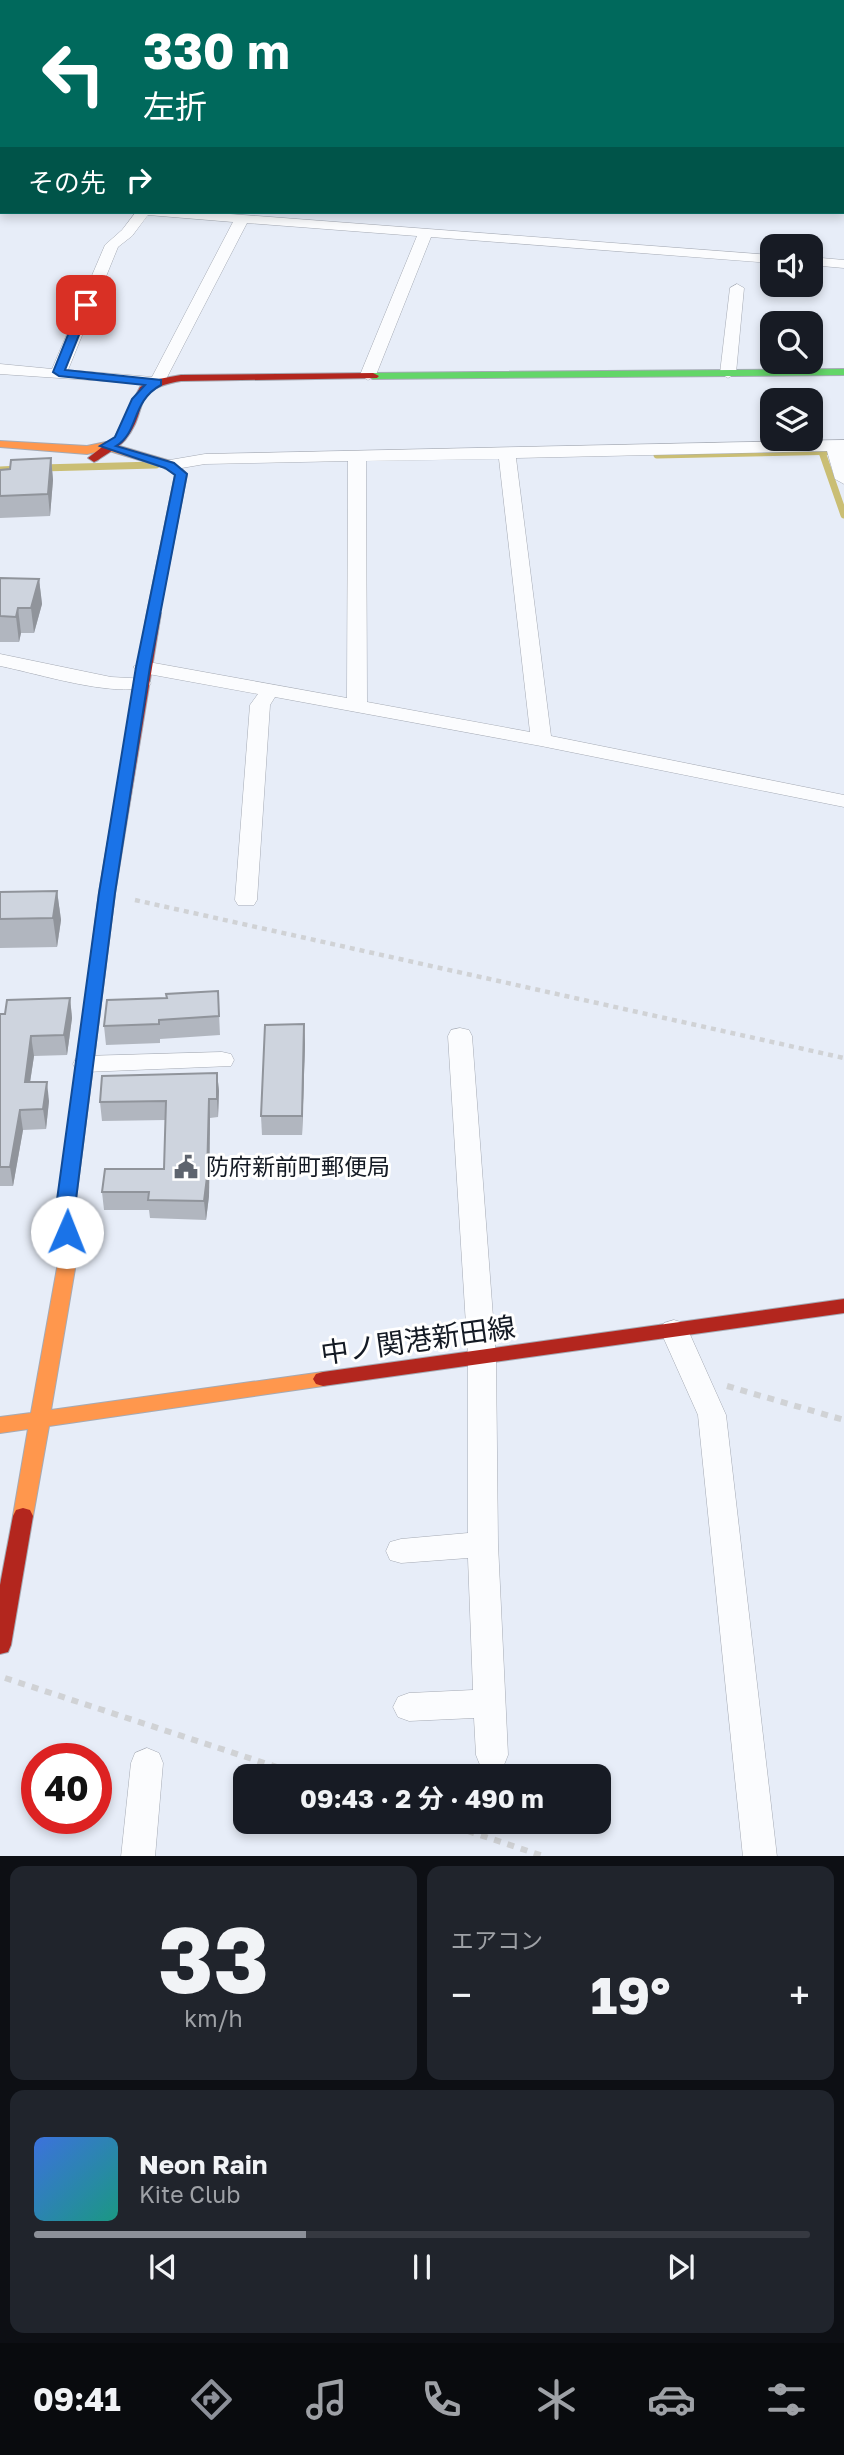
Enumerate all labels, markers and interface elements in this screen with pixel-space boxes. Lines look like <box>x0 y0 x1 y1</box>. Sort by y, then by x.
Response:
text: 330 m <box>143 21 290 80</box>
icon: left <box>28 28 119 119</box>
text: 左折 <box>143 87 207 125</box>
icon: right <box>120 161 158 199</box>
text: その先 <box>28 167 106 198</box>
map controls <box>760 234 823 451</box>
button: sound <box>760 234 823 297</box>
pin <box>56 275 116 335</box>
icon: arrive <box>67 286 105 324</box>
button: search <box>760 311 823 374</box>
button: layers <box>760 388 823 451</box>
place label: 防府新前町郵便局 <box>206 1152 390 1180</box>
public building icon: 防府新前町郵便局 <box>172 1153 200 1181</box>
position arrow <box>30 1195 104 1269</box>
street label: 中ノ関港新田線 <box>319 1310 517 1369</box>
speed limit sign: 40 <box>21 1743 112 1834</box>
text: 09:43 · 2 分 · 490 m <box>300 1783 544 1814</box>
text: 33 <box>158 1904 269 2013</box>
text: エアコン <box>451 1926 543 1954</box>
text: 19° <box>590 1963 671 2025</box>
text: − <box>451 1972 472 2017</box>
text: + <box>789 1972 810 2017</box>
text: km/h <box>184 2004 243 2032</box>
text: Neon Rain <box>139 2149 268 2180</box>
text: Kite Club <box>139 2180 240 2208</box>
icon: previous <box>144 2248 182 2286</box>
icon: pause <box>403 2248 441 2286</box>
icon: next <box>662 2248 700 2286</box>
icon: directions <box>187 2375 236 2424</box>
icon: music <box>302 2375 351 2424</box>
icon: phone <box>417 2375 466 2424</box>
icon: climate <box>532 2375 581 2424</box>
icon: car <box>647 2375 696 2424</box>
icon: filters <box>762 2375 811 2424</box>
text: 09:41 <box>33 2380 121 2418</box>

